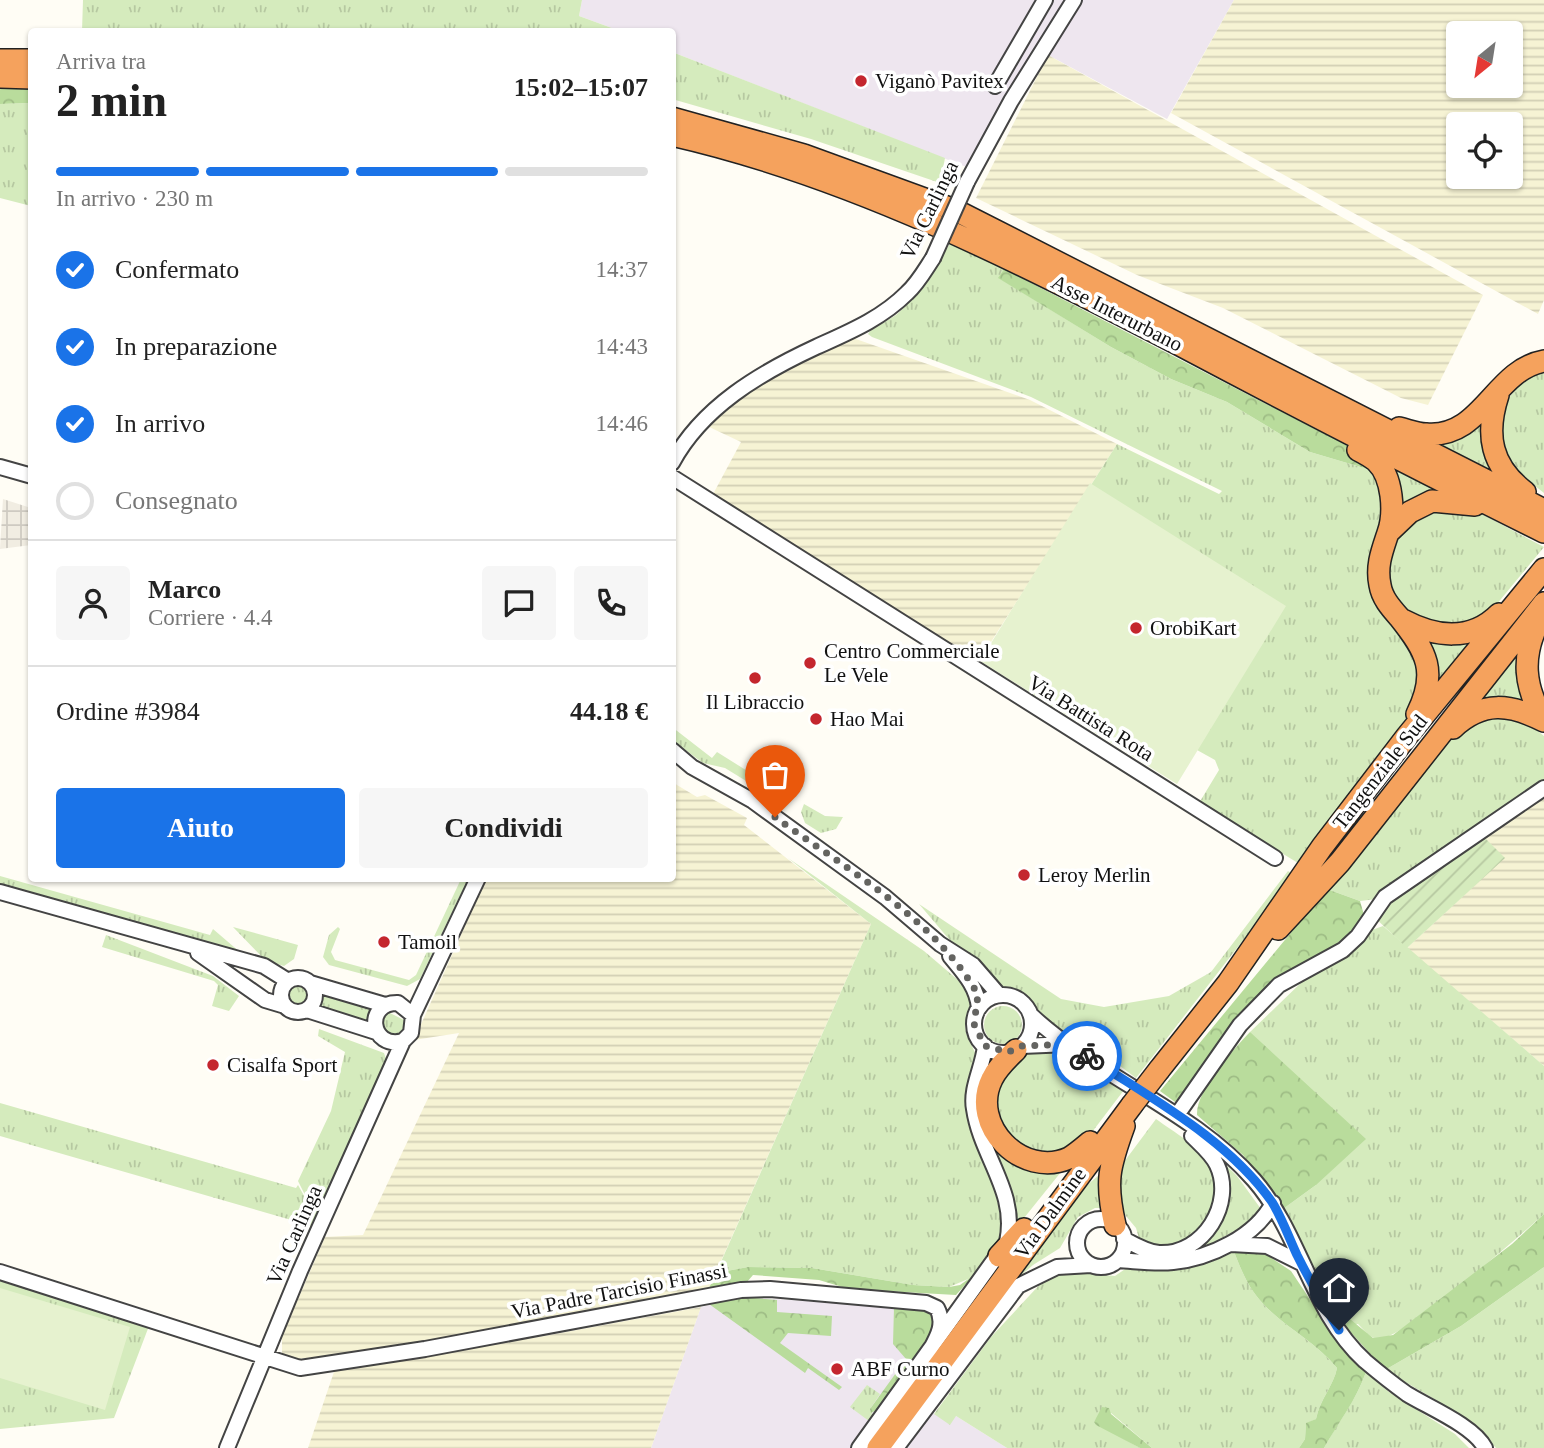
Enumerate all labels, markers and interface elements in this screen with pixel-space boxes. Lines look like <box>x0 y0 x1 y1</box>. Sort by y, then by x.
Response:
north arrow <box>1446 21 1522 98</box>
map controls <box>1446 21 1523 189</box>
text: Arriva tra <box>56 49 146 74</box>
place label: Viganò Pavitex <box>875 69 1004 93</box>
text: 15:02–15:07 <box>514 73 648 102</box>
marker: Viganò Pavitex <box>853 73 869 89</box>
text: 2 min <box>56 75 167 126</box>
button: locate <box>1446 112 1523 189</box>
street label: Via Carlinga <box>895 156 963 263</box>
text: In arrivo · 230 m <box>56 186 213 211</box>
icon: check <box>56 251 94 289</box>
text: Confermato <box>115 255 239 284</box>
text: 14:37 <box>596 257 648 282</box>
street label: Asse Interurbano <box>1047 270 1187 356</box>
icon: check <box>56 328 94 366</box>
text: In preparazione <box>115 332 277 361</box>
text: 14:43 <box>596 334 648 359</box>
icon: check <box>56 405 94 443</box>
text: In arrivo <box>115 409 205 438</box>
text: 14:46 <box>596 411 648 436</box>
text: Consegnato <box>115 486 238 515</box>
button: person <box>56 566 130 640</box>
button: chat <box>482 566 556 640</box>
button: phone <box>574 566 648 640</box>
text: Marco <box>148 575 221 604</box>
text: Corriere · 4.4 <box>148 605 273 630</box>
place label: OrobiKart <box>1150 616 1236 640</box>
marker: OrobiKart <box>1128 620 1144 636</box>
place label: Centro Commerciale Le Vele <box>824 639 1000 687</box>
marker: Centro Commerciale Le Vele <box>802 655 818 671</box>
marker: Il Libraccio <box>747 670 763 686</box>
street label: Via Battista Rota <box>1024 670 1159 767</box>
place label: Il Libraccio <box>706 690 804 714</box>
text: Ordine #3984 <box>56 697 200 726</box>
text: 44.18 € <box>570 697 648 726</box>
place label: Hao Mai <box>830 707 904 731</box>
street label: Tangenziale Sud <box>1328 709 1433 834</box>
marker: Hao Mai <box>808 711 824 727</box>
pin <box>745 745 805 817</box>
icon: bag <box>756 756 794 794</box>
button: Aiuto <box>56 788 345 868</box>
button: Condividi <box>359 788 648 868</box>
place label: Leroy Merlin <box>1038 863 1151 887</box>
marker: Leroy Merlin <box>1016 867 1032 883</box>
place label: Tamoil <box>398 930 457 954</box>
marker: Tamoil <box>376 934 392 950</box>
courier <box>1052 1021 1122 1091</box>
icon: bike <box>1068 1037 1106 1075</box>
place label: Cisalfa Sport <box>227 1053 337 1077</box>
marker: Cisalfa Sport <box>205 1057 221 1073</box>
street label: Via Dalmine <box>1009 1163 1091 1263</box>
street label: Via Carlinga <box>261 1181 327 1289</box>
street label: Via Padre Tarcisio Finassi <box>509 1258 729 1324</box>
pin <box>1309 1258 1369 1330</box>
icon: home <box>1320 1269 1358 1307</box>
place label: ABF Curno <box>851 1357 950 1381</box>
marker: ABF Curno <box>829 1361 845 1377</box>

